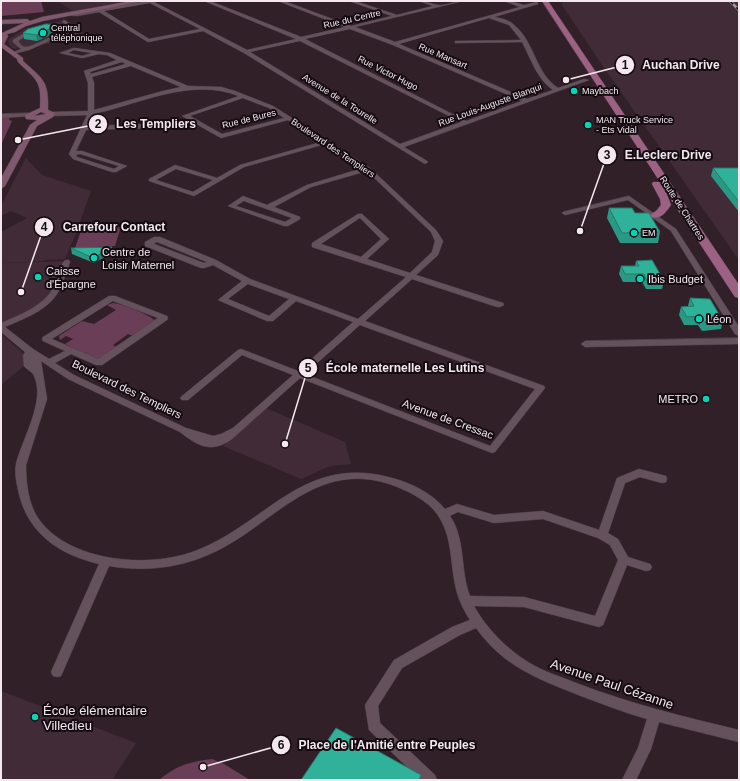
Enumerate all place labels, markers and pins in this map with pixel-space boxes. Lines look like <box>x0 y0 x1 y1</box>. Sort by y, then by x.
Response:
place label: Central téléphonique <box>51 23 103 43</box>
marker: Central téléphonique <box>38 28 48 38</box>
callout: Auchan Drive <box>615 53 728 77</box>
marker: Maybach <box>569 86 579 96</box>
place label: Maybach <box>582 86 619 96</box>
callout: Les Templiers <box>88 112 203 136</box>
place label: MAN Truck Service - Ets Vidal <box>596 115 673 135</box>
marker: MAN Truck Service - Ets Vidal <box>583 120 593 130</box>
callout: E.Leclerc Drive <box>597 143 720 167</box>
callout: Carrefour Contact <box>34 215 173 239</box>
marker: EM <box>629 228 639 238</box>
place label: EM <box>642 228 656 238</box>
place label: Centre de Loisir Maternel <box>102 246 174 271</box>
marker: Centre de Loisir Maternel <box>89 253 99 263</box>
place label: Caisse d'Épargne <box>46 265 96 290</box>
marker: Caisse d'Épargne <box>33 272 43 282</box>
place label: Ibis Budget <box>648 273 703 285</box>
marker: Ibis Budget <box>635 274 645 284</box>
place label: Léon <box>707 313 731 325</box>
marker: Léon <box>694 314 704 324</box>
callout: École maternelle Les Lutins <box>298 356 493 380</box>
place label: METRO <box>658 393 698 405</box>
marker: METRO <box>701 394 711 404</box>
place label: École élémentaire Villedieu <box>43 703 147 733</box>
marker: École élémentaire Villedieu <box>30 712 40 722</box>
callout: Place de l'Amitié entre Peuples <box>271 733 484 757</box>

